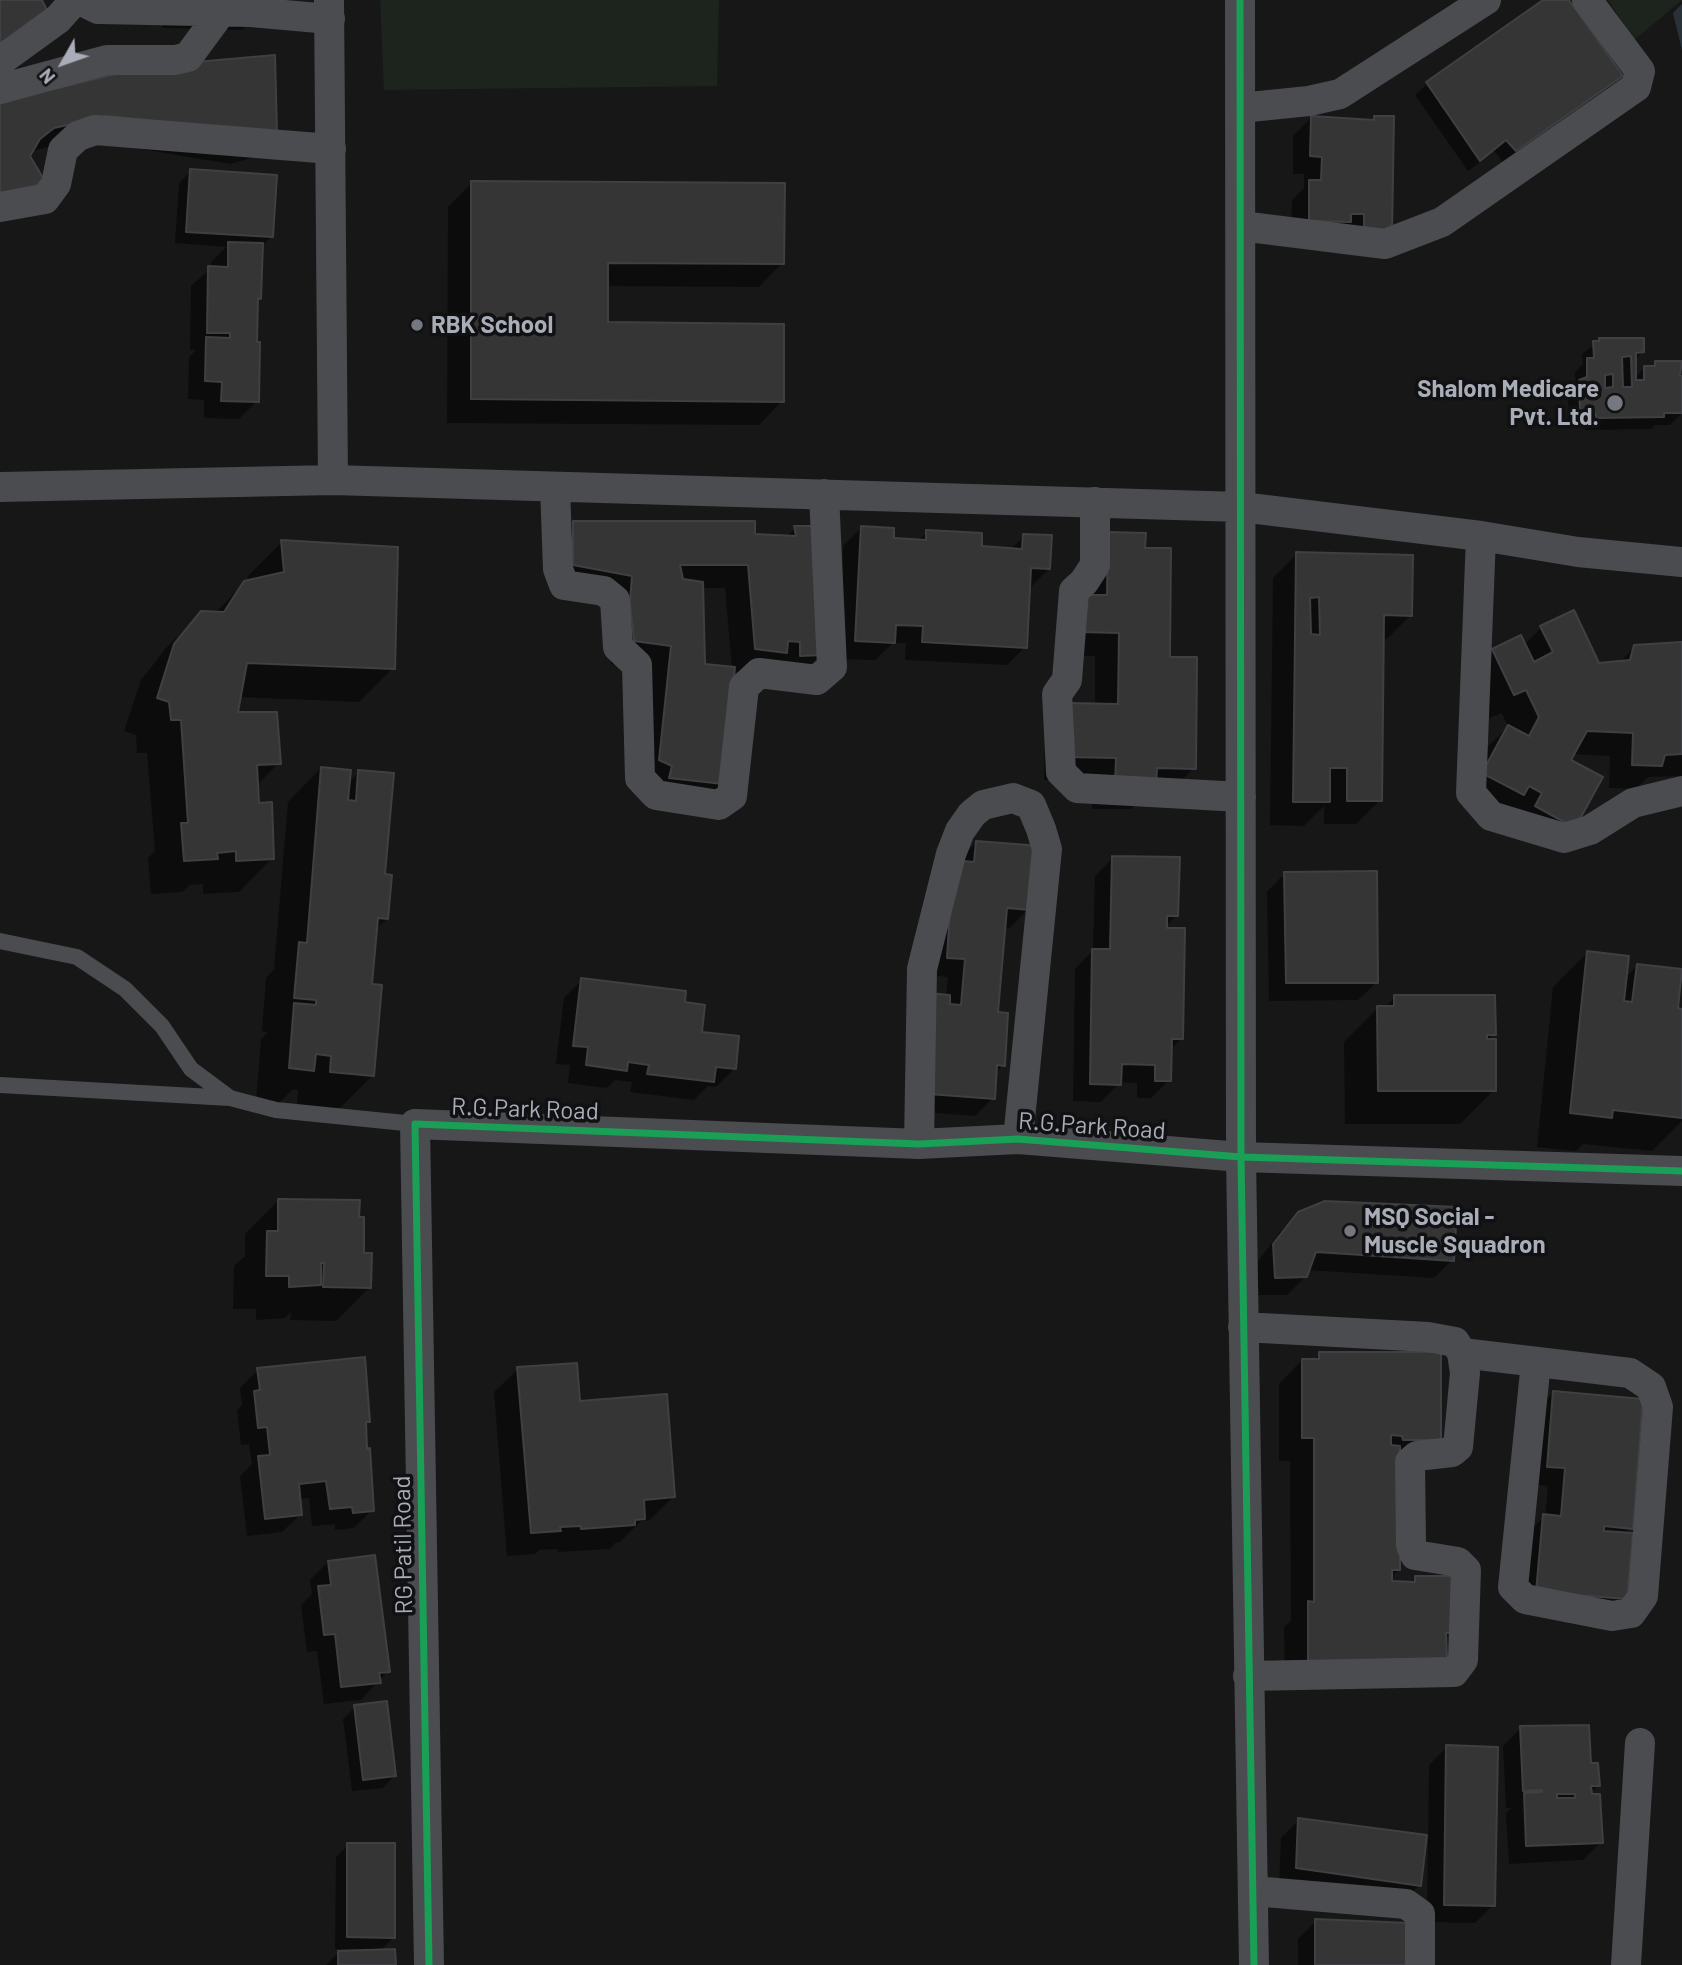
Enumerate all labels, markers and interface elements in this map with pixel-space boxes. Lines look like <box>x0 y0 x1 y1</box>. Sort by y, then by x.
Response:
north arrow <box>28 28 98 98</box>
text: N <box>34 65 59 89</box>
place label: RBK School <box>431 311 553 339</box>
marker: RBK School <box>409 317 425 333</box>
place label: Shalom Medicare Pvt. Ltd. <box>1417 375 1599 431</box>
marker: Shalom Medicare Pvt. Ltd. <box>1605 393 1625 413</box>
street label: R.G.Park Road <box>451 1092 599 1126</box>
street label: R.G.Park Road <box>1017 1106 1167 1146</box>
place label: MSQ Social - Muscle Squadron <box>1364 1203 1546 1259</box>
marker: MSQ Social - Muscle Squadron <box>1342 1223 1358 1239</box>
street label: RG Patil Road <box>387 1475 419 1615</box>

